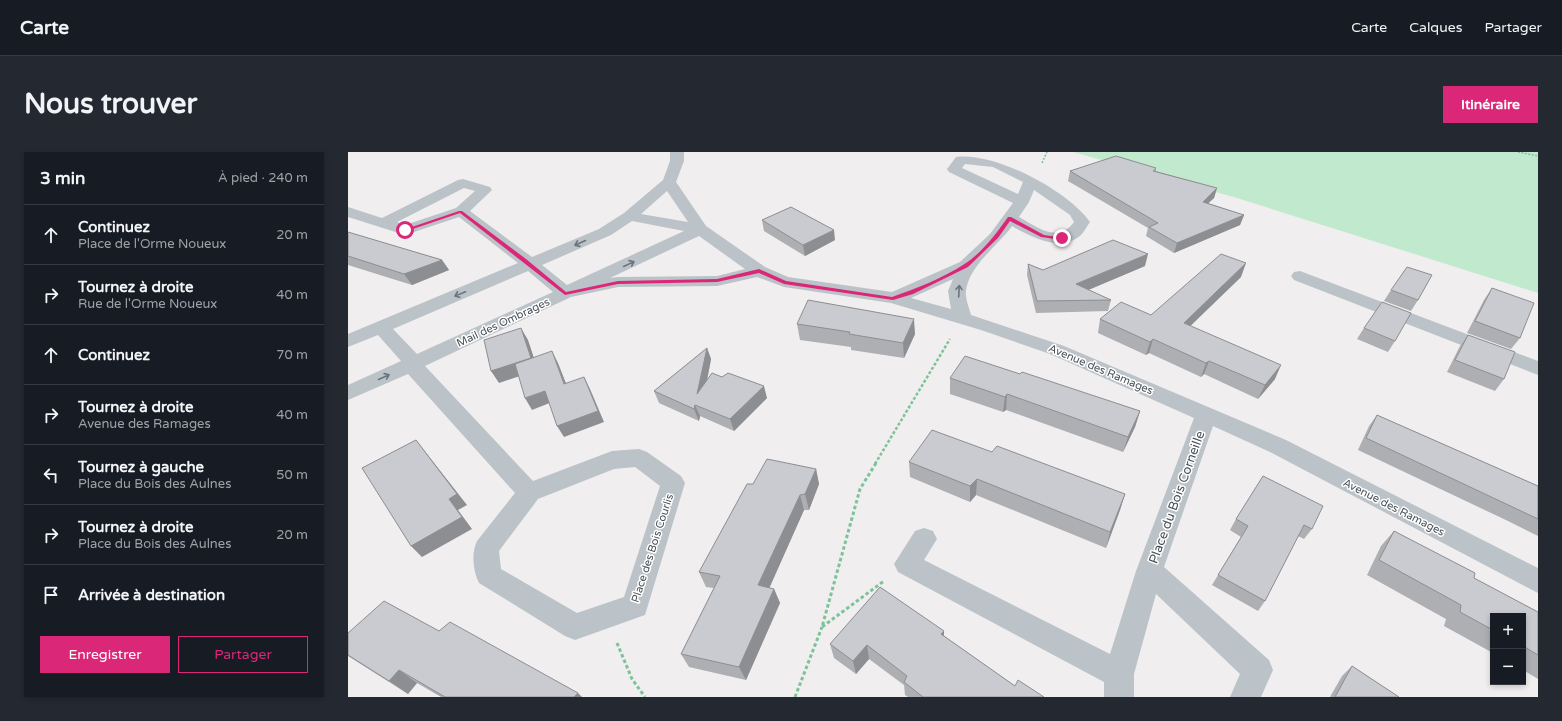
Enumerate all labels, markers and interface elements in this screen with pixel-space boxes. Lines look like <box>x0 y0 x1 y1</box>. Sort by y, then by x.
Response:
text: Carte <box>20 17 69 39</box>
text: Carte <box>1351 19 1387 36</box>
text: Calques <box>1409 19 1462 36</box>
text: Partager <box>1484 19 1542 36</box>
button: Itinéraire <box>1443 86 1538 123</box>
text: Nous trouver <box>24 87 197 121</box>
text: 3 min <box>40 168 85 189</box>
text: À pied · 240 m <box>218 170 308 186</box>
text: Continuez <box>78 218 150 236</box>
route start <box>396 221 414 239</box>
icon: ahead <box>40 224 62 246</box>
text: 20 m <box>276 227 308 243</box>
route end <box>1053 229 1071 247</box>
text: Place de l'Orme Noueux <box>78 236 226 252</box>
one-way arrow <box>574 240 586 247</box>
one-way arrow <box>622 260 634 267</box>
text: Tournez à droite <box>78 278 193 296</box>
icon: right <box>40 284 62 306</box>
one-way arrow <box>955 285 963 298</box>
text: 40 m <box>276 287 308 303</box>
one-way arrow <box>455 291 467 298</box>
street label: Mail des Ombrages <box>455 295 552 350</box>
text: Rue de l'Orme Noueux <box>78 296 217 312</box>
street label: Avenue des Ramages <box>1047 342 1155 397</box>
icon: ahead <box>40 344 62 366</box>
text: Continuez <box>78 346 150 364</box>
text: 70 m <box>276 347 308 363</box>
one-way arrow <box>377 373 389 380</box>
text: Tournez à droite <box>78 398 193 416</box>
icon: right <box>40 404 62 426</box>
text: 40 m <box>276 407 308 423</box>
text: Avenue des Ramages <box>78 416 211 432</box>
street label: Place du Bois Corneille <box>1145 429 1208 566</box>
text: Tournez à gauche <box>78 458 204 476</box>
icon: left <box>40 464 62 486</box>
text: 50 m <box>276 467 308 483</box>
text: Place du Bois des Aulnes <box>78 476 231 492</box>
street label: Avenue des Ramages <box>1341 476 1447 539</box>
street label: Place des Bois Courlis <box>629 492 676 604</box>
text: Tournez à droite <box>78 518 193 536</box>
icon: right <box>40 524 62 546</box>
text: 20 m <box>276 527 308 543</box>
text: Place du Bois des Aulnes <box>78 536 231 552</box>
icon: arrive <box>40 584 62 606</box>
text: Arrivée à destination <box>78 586 225 604</box>
map controls <box>1490 613 1526 685</box>
button: + <box>1490 613 1526 649</box>
button: Enregistrer <box>40 636 170 673</box>
button: Partager <box>178 636 308 673</box>
button: − <box>1490 649 1526 685</box>

